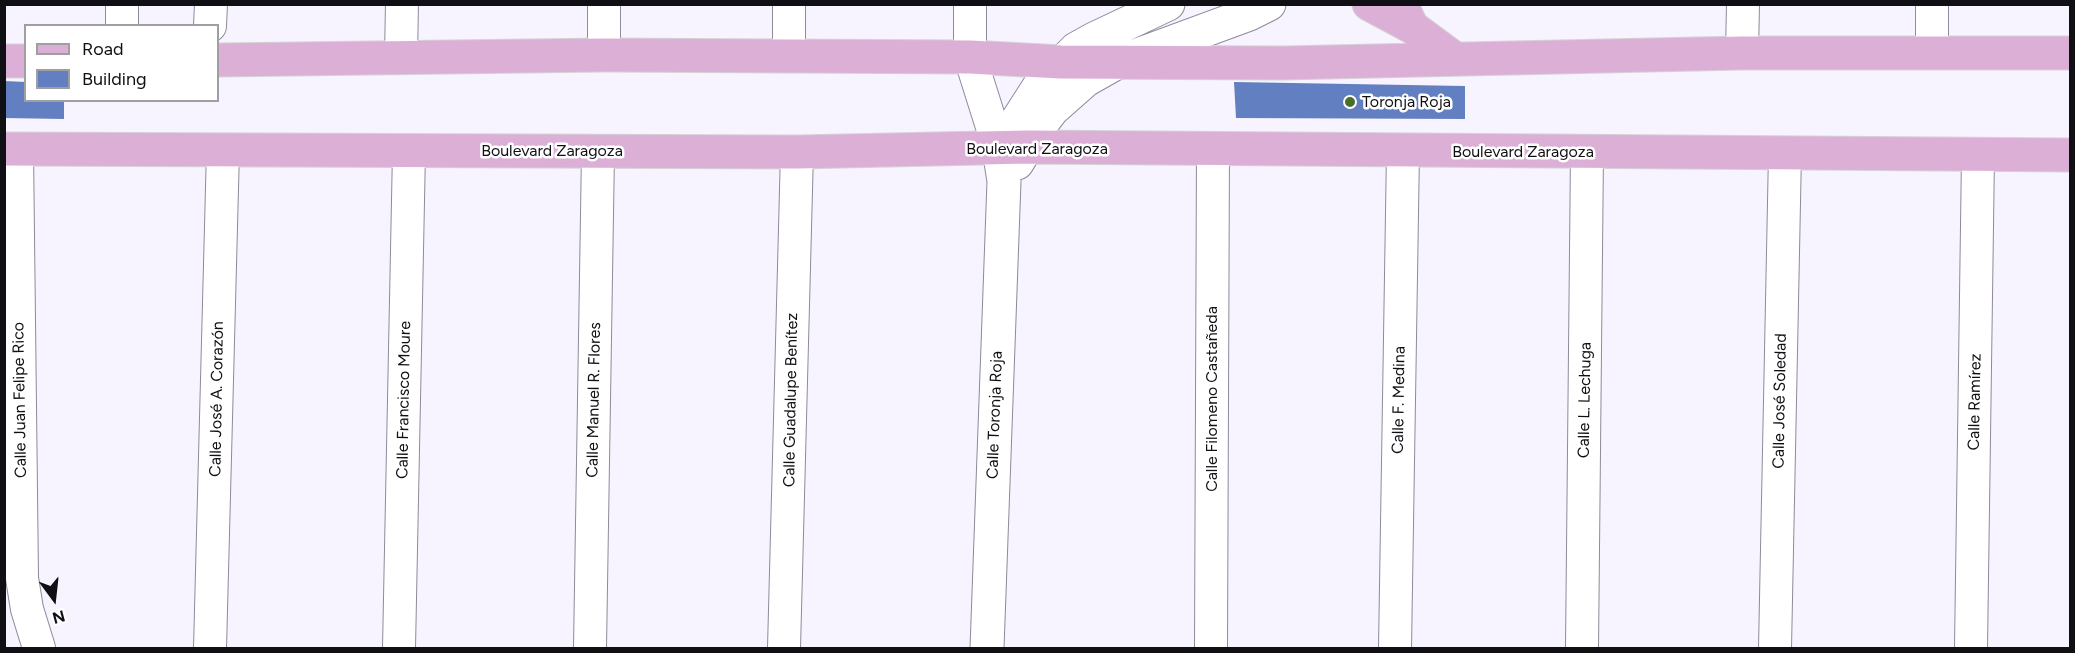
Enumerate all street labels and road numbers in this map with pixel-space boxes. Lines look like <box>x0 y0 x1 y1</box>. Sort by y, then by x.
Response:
street label: Boulevard Zaragoza <box>966 139 1108 159</box>
street label: Boulevard Zaragoza <box>481 141 623 161</box>
street label: Boulevard Zaragoza <box>1452 142 1594 162</box>
street label: Calle Filomeno Castañeda <box>1202 306 1222 492</box>
street label: Calle Guadalupe Benítez <box>780 313 802 487</box>
street label: Calle José A. Corazón <box>206 321 228 477</box>
street label: Calle Francisco Moure <box>393 321 415 479</box>
street label: Calle Juan Felipe Rico <box>9 322 31 478</box>
street label: Calle Manuel R. Flores <box>583 322 605 478</box>
street label: Calle José Soledad <box>1769 333 1791 469</box>
street label: Calle L. Lechuga <box>1574 342 1596 458</box>
street label: Calle F. Medina <box>1388 346 1410 454</box>
street label: Calle Toronja Roja <box>983 351 1007 479</box>
street label: Calle Ramírez <box>1965 353 1985 451</box>

